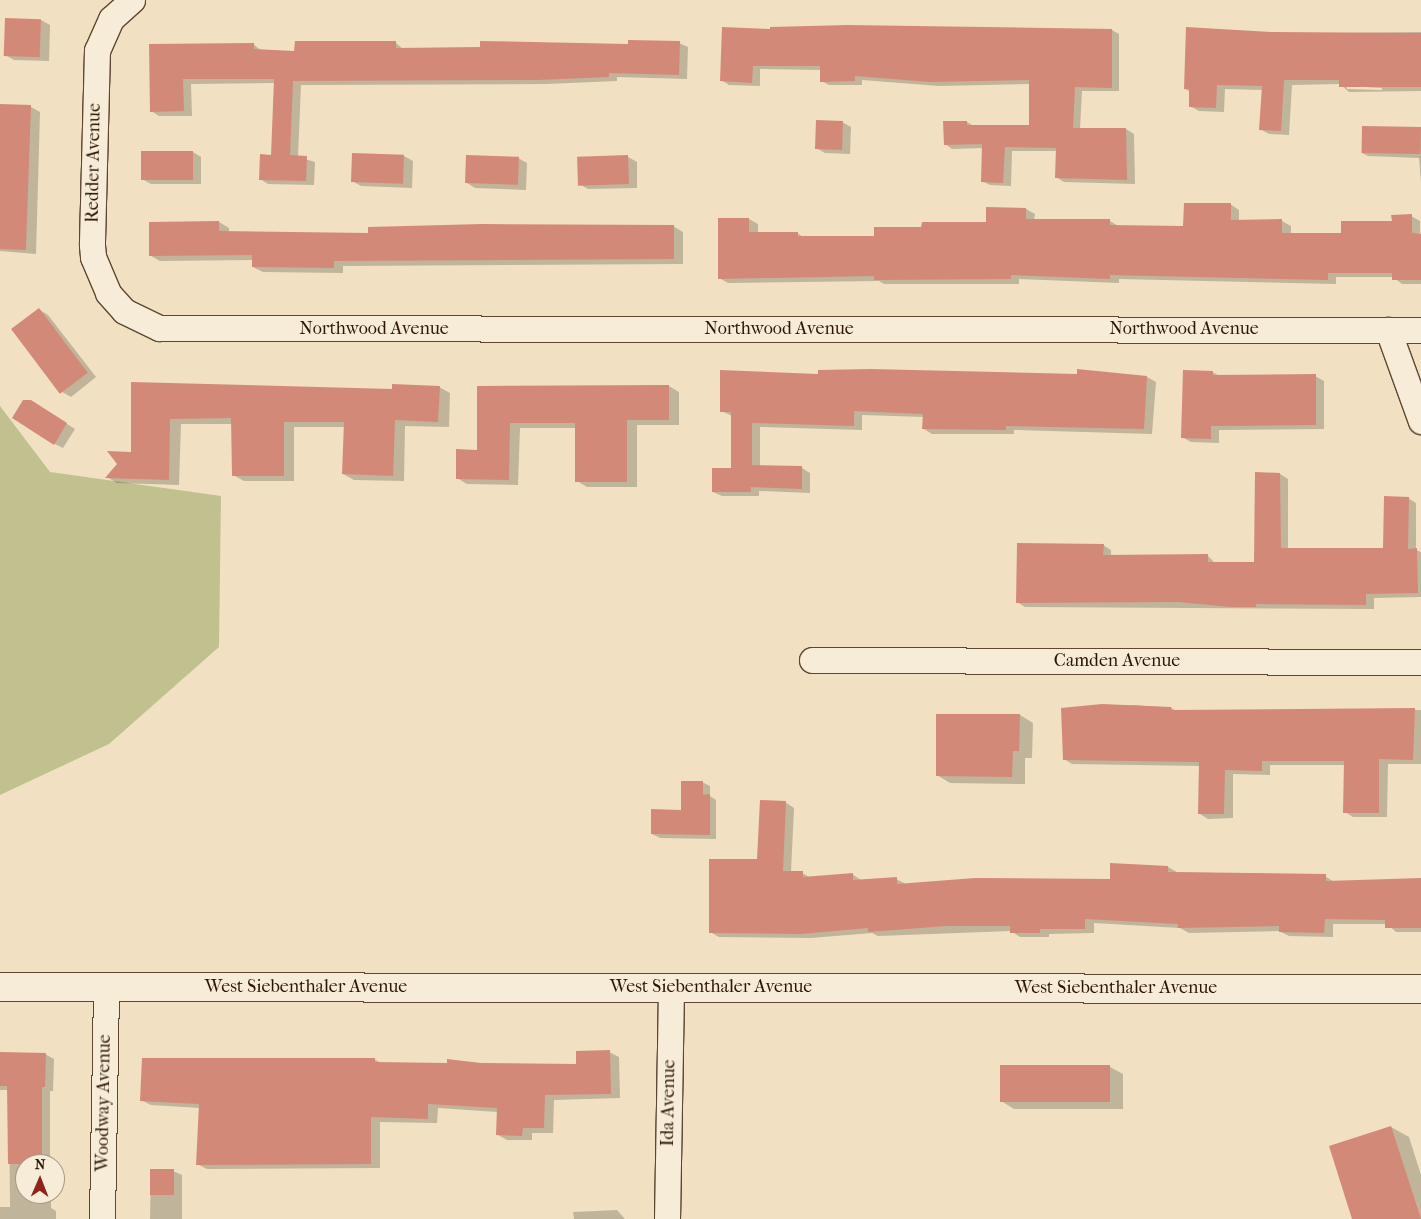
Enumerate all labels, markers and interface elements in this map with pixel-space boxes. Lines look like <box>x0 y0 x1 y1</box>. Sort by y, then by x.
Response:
street label: Redder Avenue <box>82 103 106 223</box>
street label: Northwood Avenue <box>299 318 449 340</box>
street label: Northwood Avenue <box>704 318 854 340</box>
street label: Northwood Avenue <box>1109 318 1259 340</box>
street label: Camden Avenue <box>1054 650 1180 672</box>
street label: West Siebenthaler Avenue <box>205 976 407 998</box>
street label: West Siebenthaler Avenue <box>610 976 812 998</box>
street label: West Siebenthaler Avenue <box>1015 977 1217 999</box>
street label: Woodway Avenue <box>92 1034 116 1172</box>
street label: Ida Avenue <box>657 1059 681 1147</box>
north arrow <box>15 1154 65 1204</box>
text: N <box>35 1156 46 1173</box>

